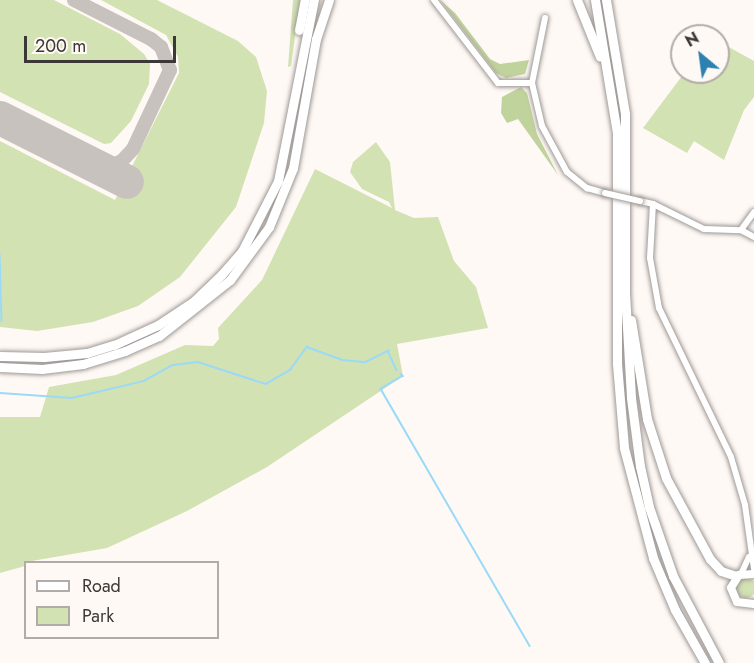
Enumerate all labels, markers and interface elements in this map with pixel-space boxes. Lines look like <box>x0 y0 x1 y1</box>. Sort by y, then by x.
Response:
scale bar <box>27 24 178 62</box>
north arrow <box>670 24 730 84</box>
text: N <box>681 26 703 53</box>
text: 200 m <box>35 33 86 59</box>
legend <box>24 561 219 639</box>
text: Road <box>82 573 121 599</box>
text: Park <box>82 603 114 629</box>

